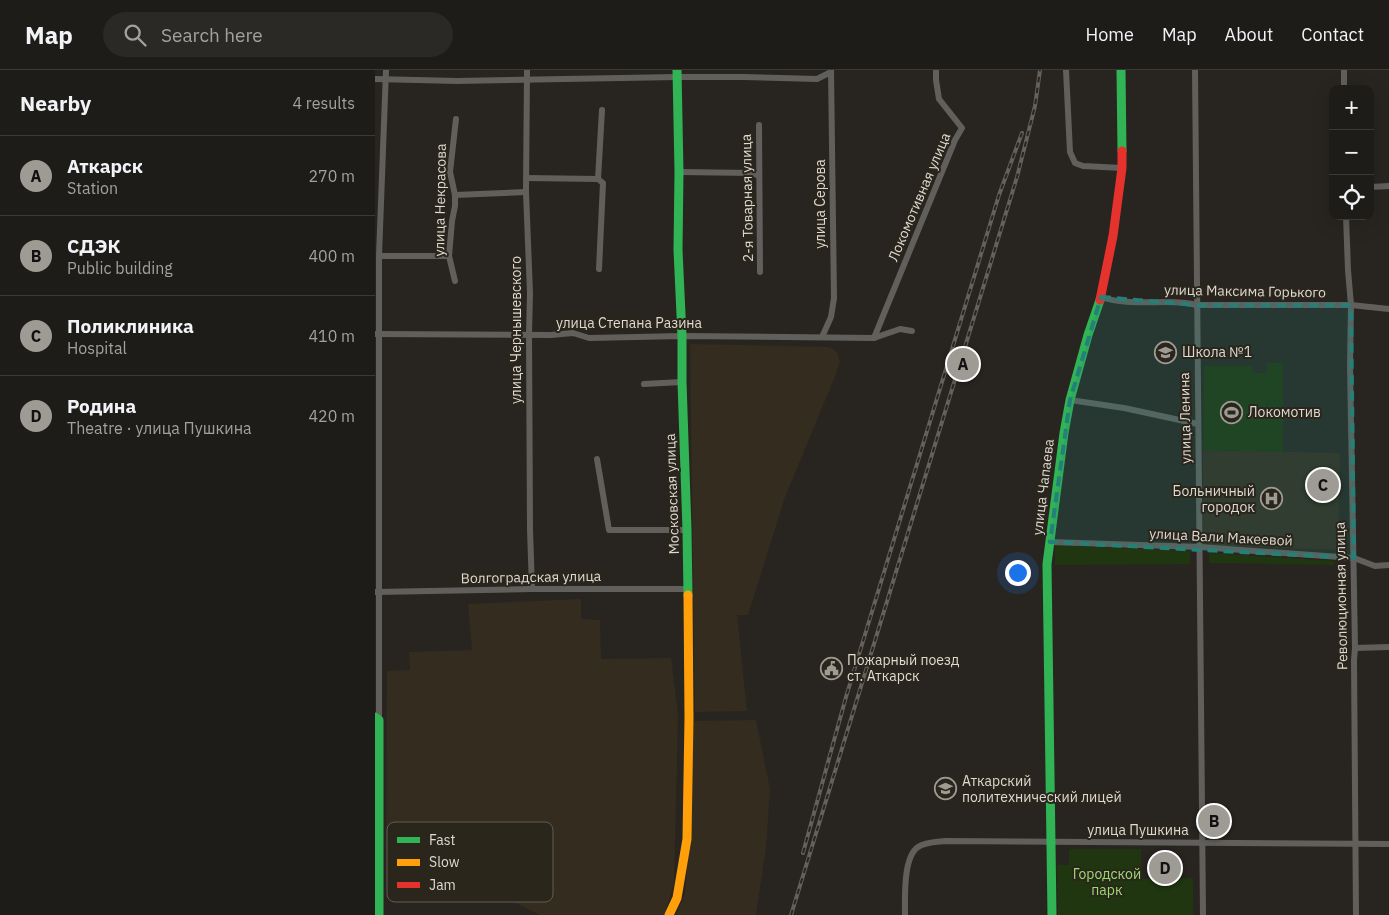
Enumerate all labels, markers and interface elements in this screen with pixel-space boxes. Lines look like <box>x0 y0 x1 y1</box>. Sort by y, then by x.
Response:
search box <box>103 12 453 57</box>
text: Map <box>25 19 73 51</box>
icon: search <box>121 21 149 49</box>
text: Search here <box>161 23 263 47</box>
text: Home <box>1086 23 1134 46</box>
text: Map <box>1162 23 1197 46</box>
text: About <box>1225 23 1273 46</box>
text: Contact <box>1301 23 1364 46</box>
map controls <box>1329 85 1374 220</box>
button: + <box>1329 85 1374 130</box>
text: Nearby <box>20 89 91 117</box>
text: 4 results <box>292 93 355 113</box>
street label: Локомотивная улица <box>884 129 954 264</box>
button: − <box>1329 130 1374 175</box>
street label: 2-я Товарная улица <box>737 133 757 262</box>
street label: улица Некрасова <box>430 143 450 257</box>
text: Аткарск <box>67 154 143 178</box>
street label: улица Серова <box>811 159 829 249</box>
text: A <box>31 166 41 186</box>
text: 270 m <box>308 166 355 186</box>
button: locate <box>1329 175 1374 220</box>
text: Station <box>67 178 118 198</box>
text: СДЭК <box>67 234 120 258</box>
text: B <box>31 246 41 266</box>
text: 400 m <box>308 246 355 266</box>
street label: улица Чернышевского <box>507 256 525 404</box>
text: Public building <box>67 258 173 278</box>
street label: улица Максима Горького <box>1164 281 1326 301</box>
text: Поликлиника <box>67 314 194 338</box>
street label: улица Степана Разина <box>556 314 703 332</box>
text: C <box>31 326 41 346</box>
text: 410 m <box>308 326 355 346</box>
text: Hospital <box>67 338 127 358</box>
school or university icon: Школа №1 <box>1154 340 1178 364</box>
place label: Школа №1 <box>1182 343 1252 361</box>
pin: A <box>947 345 979 383</box>
street label: улица Ленина <box>1175 372 1195 464</box>
text: Родина <box>67 394 136 418</box>
sports icon: Локомотив <box>1220 400 1244 424</box>
place label: Локомотив <box>1248 403 1321 421</box>
text: D <box>30 406 42 426</box>
text: 420 m <box>308 406 355 426</box>
text: Theatre · улица Пушкина <box>67 418 252 438</box>
street label: Московская улица <box>661 433 683 555</box>
street label: улица Чапаева <box>1028 437 1058 536</box>
pin: C <box>1307 466 1339 504</box>
place label: Больничный городок <box>1173 482 1255 516</box>
hospital icon: Больничный городок <box>1259 487 1283 511</box>
street label: Революционная улица <box>1331 521 1351 670</box>
street label: улица Вали Макеевой <box>1149 524 1293 550</box>
your location <box>1005 560 1031 586</box>
street label: Волгоградская улица <box>461 567 602 587</box>
place label: Пожарный поезд ст. Аткарск <box>847 651 959 685</box>
public building icon: Пожарный поезд ст. Аткарск <box>819 656 843 680</box>
place label: Аткарский политехнический лицей <box>962 772 1122 806</box>
school or university icon: Аткарский политехнический лицей <box>934 777 958 801</box>
pin: B <box>1198 802 1230 840</box>
street label: улица Пушкина <box>1087 821 1189 839</box>
legend <box>387 822 553 902</box>
text: Fast <box>429 831 455 849</box>
pin: D <box>1149 849 1181 887</box>
text: Slow <box>429 853 460 871</box>
park label: Городской парк <box>1073 865 1141 899</box>
text: Jam <box>429 876 456 894</box>

